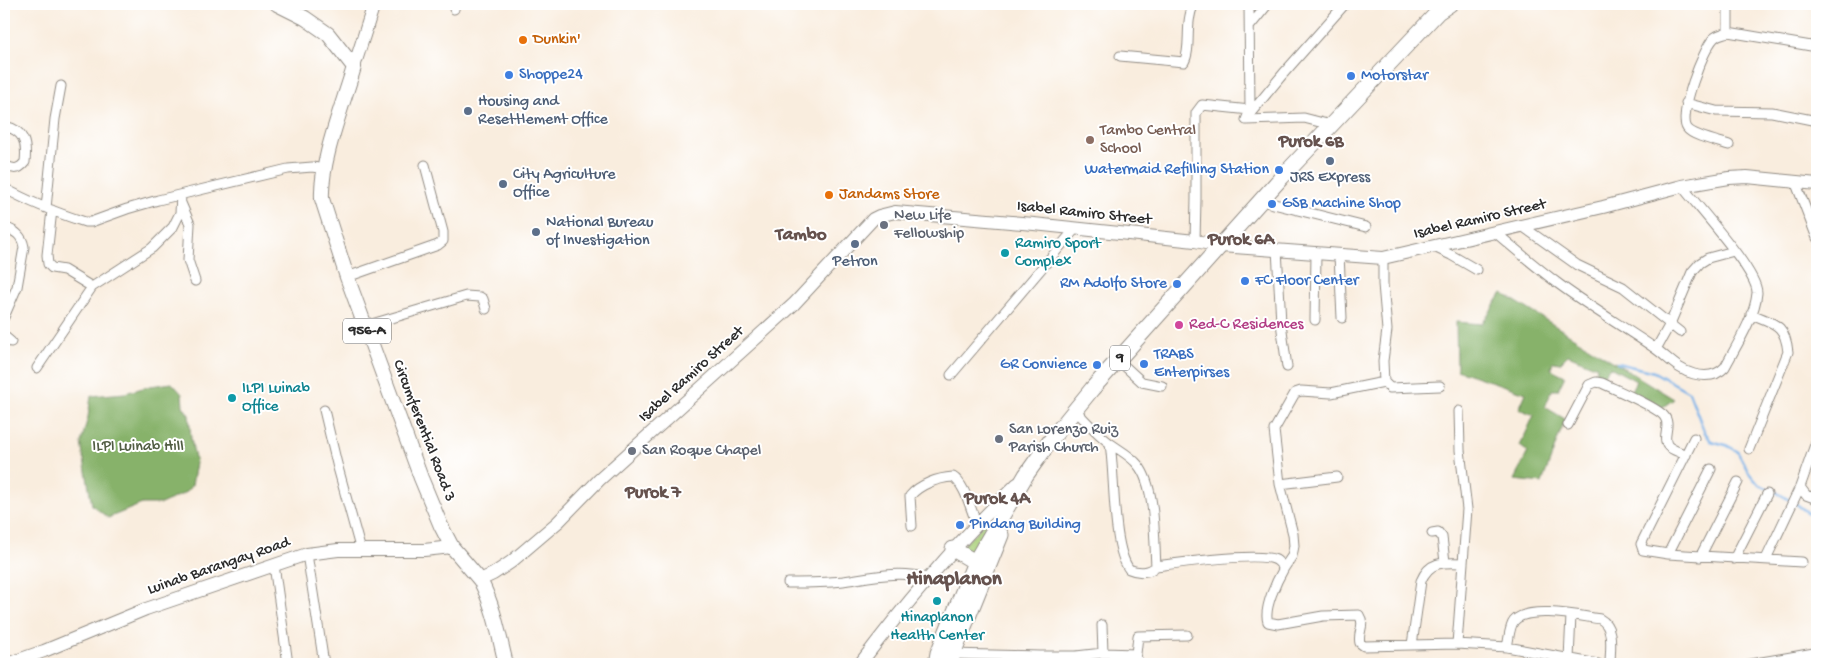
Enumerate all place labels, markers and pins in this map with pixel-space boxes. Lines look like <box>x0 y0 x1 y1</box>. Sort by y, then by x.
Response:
place label: Dunkin' <box>532 31 581 50</box>
marker: Dunkin' <box>517 34 529 46</box>
place label: Shoppe24 <box>519 66 583 85</box>
place label: Motorstar <box>1361 67 1429 86</box>
marker: Shoppe24 <box>503 69 515 81</box>
marker: Motorstar <box>1345 70 1357 82</box>
place label: Housing and Resettlement Office <box>478 93 609 130</box>
marker: Housing and Resettlement Office <box>462 105 474 117</box>
place label: Tambo Central School <box>1099 122 1196 159</box>
marker: Tambo Central School <box>1084 134 1096 146</box>
marker: JRS Express <box>1324 155 1336 167</box>
place label: Watermaid Refilling Station <box>1084 161 1269 180</box>
marker: Watermaid Refilling Station <box>1273 164 1285 176</box>
place label: City Agriculture Office <box>513 166 616 203</box>
place label: JRS Express <box>1290 169 1371 188</box>
marker: City Agriculture Office <box>497 178 509 190</box>
place label: Jandams Store <box>839 186 940 205</box>
marker: Jandams Store <box>823 189 835 201</box>
place label: GSB Machine Shop <box>1282 195 1401 214</box>
marker: GSB Machine Shop <box>1266 198 1278 210</box>
place label: New Life Fellowship <box>893 207 964 244</box>
place label: National Bureau of Investigation <box>546 214 654 251</box>
marker: New Life Fellowship <box>878 219 890 231</box>
marker: National Bureau of Investigation <box>530 226 542 238</box>
place label: Ramiro Sport Complex <box>1015 235 1102 272</box>
marker: Petron <box>849 238 861 250</box>
marker: Ramiro Sport Complex <box>999 247 1011 259</box>
place label: Petron <box>831 253 878 272</box>
place label: FC Floor Center <box>1254 272 1360 291</box>
place label: RM Adolfo Store <box>1060 275 1168 294</box>
marker: FC Floor Center <box>1239 275 1251 287</box>
marker: RM Adolfo Store <box>1171 278 1183 290</box>
place label: Red-C Residences <box>1189 316 1304 335</box>
marker: Red-C Residences <box>1173 319 1185 331</box>
place label: TRABS Enterpirses <box>1153 346 1230 383</box>
place label: GR Convience <box>1000 356 1088 375</box>
marker: TRABS Enterpirses <box>1138 358 1150 370</box>
marker: GR Convience <box>1091 359 1103 371</box>
place label: ILPI Luinab Office <box>242 380 310 417</box>
marker: ILPI Luinab Office <box>226 392 238 404</box>
place label: San Lorenzo Ruiz Parish Church <box>1008 421 1119 458</box>
marker: San Lorenzo Ruiz Parish Church <box>993 433 1005 445</box>
place label: San Roque Chapel <box>642 442 761 461</box>
marker: San Roque Chapel <box>626 445 638 457</box>
place label: Pindang Building <box>969 516 1081 535</box>
marker: Pindang Building <box>954 519 966 531</box>
marker: Hinaplanon Health Center <box>931 595 943 607</box>
place label: Hinaplanon Health Center <box>890 609 985 646</box>

